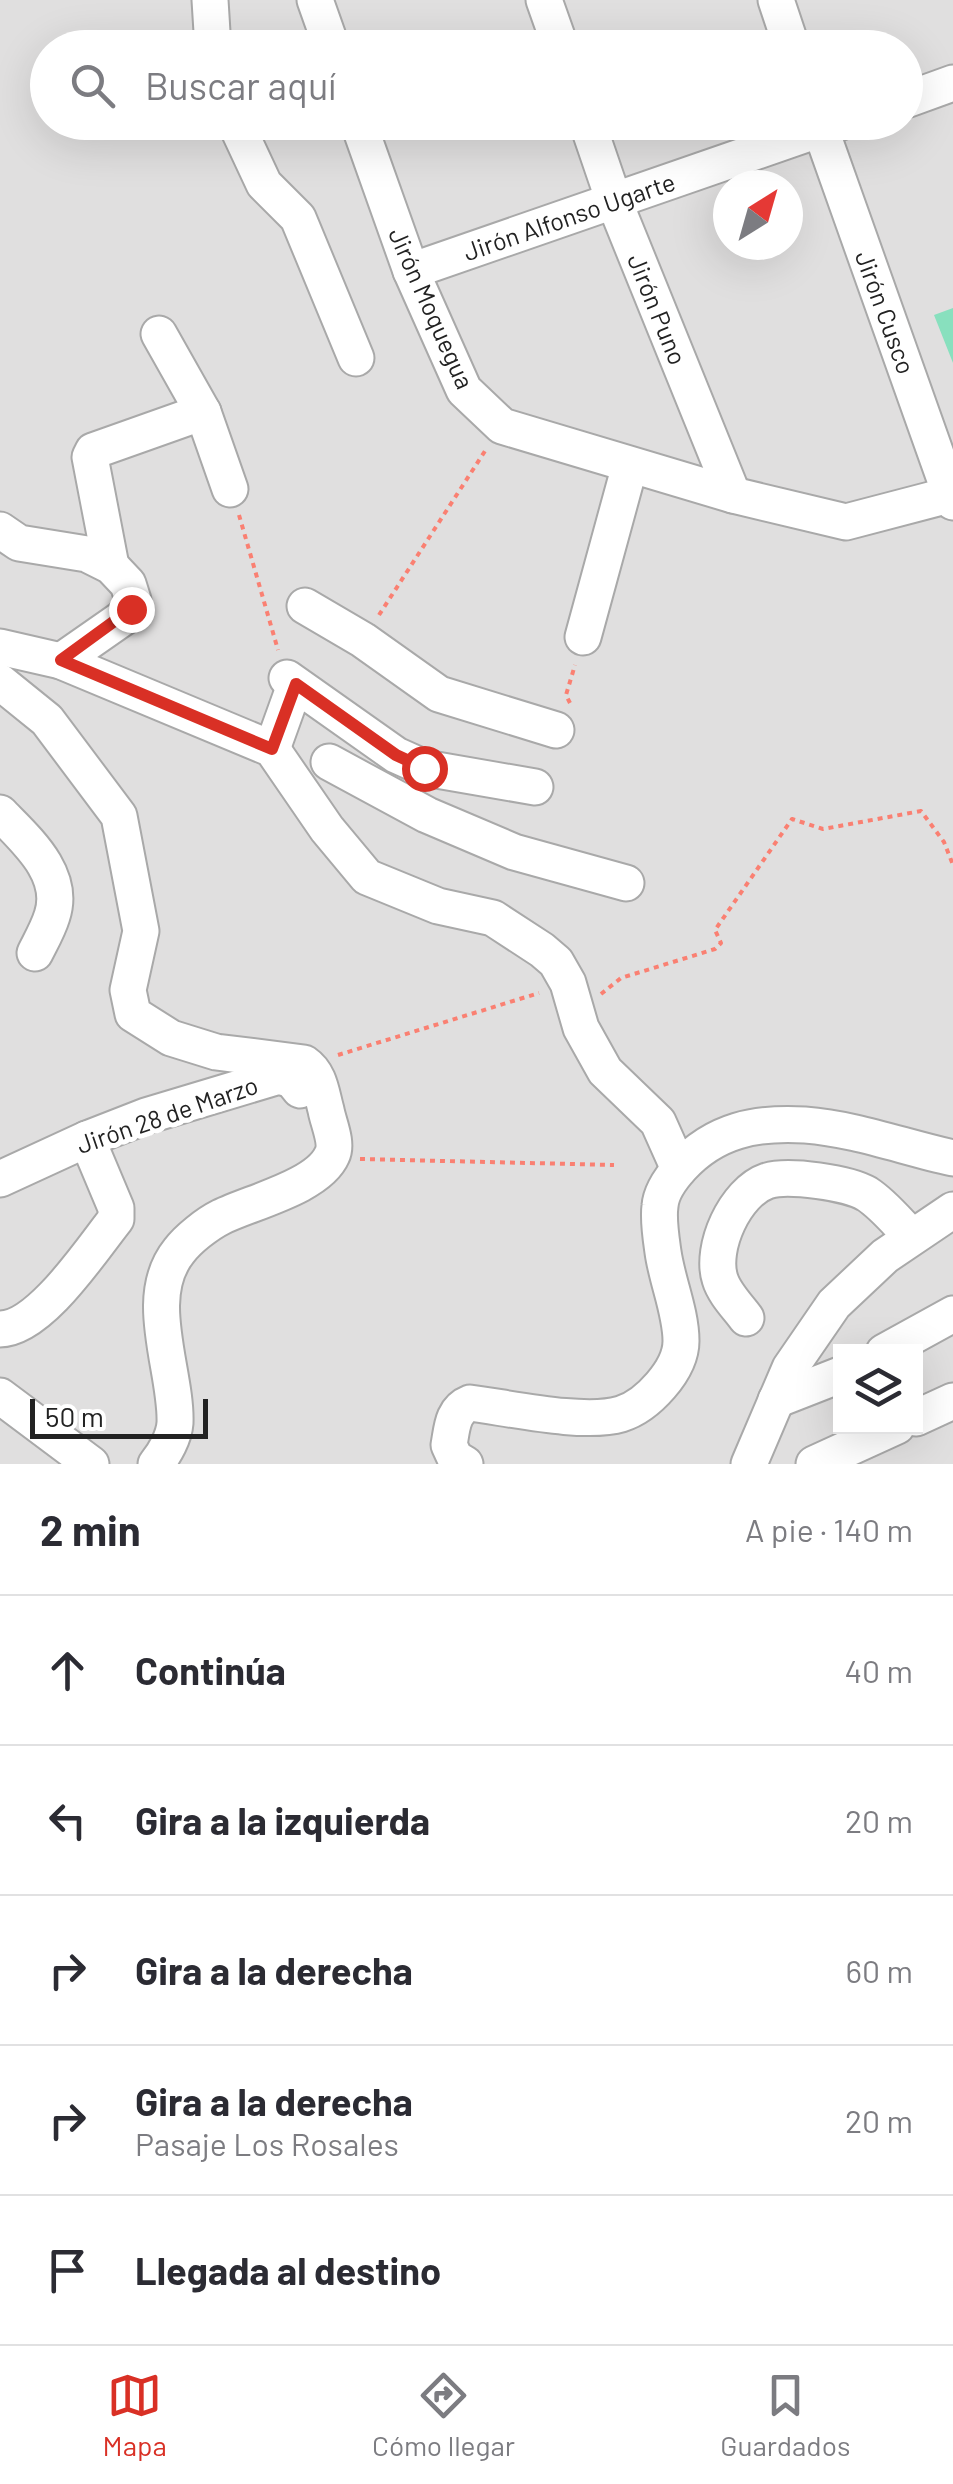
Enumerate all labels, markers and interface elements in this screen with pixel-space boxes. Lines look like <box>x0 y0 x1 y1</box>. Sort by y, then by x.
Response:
search box <box>30 30 923 140</box>
icon: search <box>65 58 120 113</box>
text: Buscar aquí <box>145 62 336 108</box>
street label: Jirón Alfonso Ugarte <box>459 166 679 266</box>
north arrow <box>713 170 803 260</box>
street label: Jirón Moquegua <box>383 223 481 393</box>
street label: Jirón Cusco <box>850 246 922 378</box>
street label: Jirón Puno <box>622 249 694 369</box>
route end <box>109 587 155 633</box>
route start <box>402 746 448 792</box>
street label: Jirón 28 de Marzo <box>72 1069 262 1159</box>
map controls <box>833 1344 923 1434</box>
button: layers <box>833 1344 923 1434</box>
scale bar <box>30 1394 208 1438</box>
text: 50 m <box>45 1399 104 1433</box>
text: 2 min <box>40 1504 141 1554</box>
text: A pie · 140 m <box>745 1510 913 1548</box>
icon: ahead <box>40 1643 95 1698</box>
text: Continúa <box>135 1647 286 1693</box>
text: 40 m <box>844 1651 913 1689</box>
icon: left <box>40 1793 95 1848</box>
text: Gira a la izquierda <box>135 1797 430 1843</box>
text: 20 m <box>845 1801 913 1839</box>
icon: right <box>40 1943 95 1998</box>
text: Gira a la derecha <box>135 1947 413 1993</box>
text: 60 m <box>846 1951 913 1989</box>
text: Gira a la derecha <box>135 2078 413 2124</box>
icon: right <box>40 2093 95 2148</box>
text: 20 m <box>845 2101 913 2139</box>
text: Pasaje Los Rosales <box>135 2124 399 2162</box>
icon: arrive <box>40 2243 95 2298</box>
text: Llegada al destino <box>135 2247 441 2293</box>
tab: Mapa <box>103 2368 167 2462</box>
tab: Cómo llegar <box>372 2368 515 2462</box>
tab: Guardados <box>720 2368 850 2462</box>

